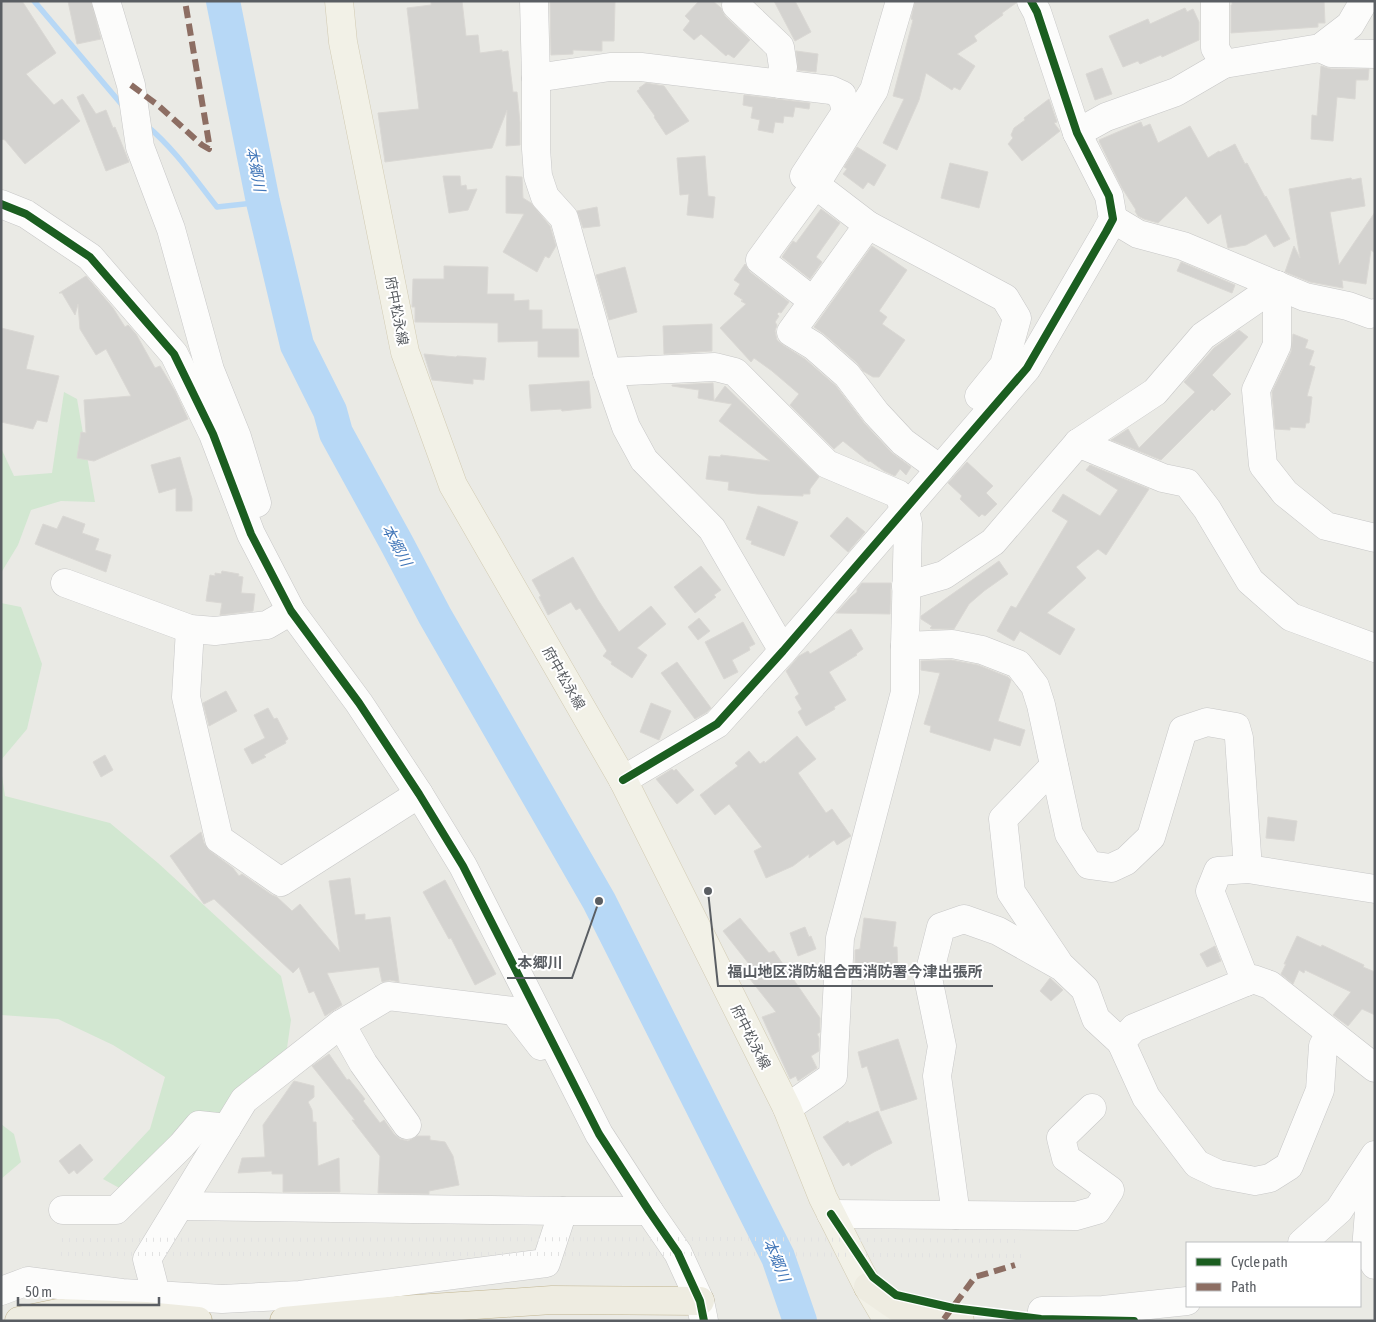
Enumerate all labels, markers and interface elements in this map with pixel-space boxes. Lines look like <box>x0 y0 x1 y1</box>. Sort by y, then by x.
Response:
water label: 本郷川 <box>243 145 269 195</box>
street label: 府中松永線 <box>382 275 412 347</box>
water label: 本郷川 <box>379 521 416 571</box>
street label: 府中松永線 <box>540 644 588 712</box>
callout: 本郷川 <box>507 948 572 978</box>
text: 本郷川 <box>517 954 563 971</box>
callout: 福山地区消防組合西消防署今津出張所 <box>718 956 993 986</box>
text: 福山地区消防組合西消防署今津出張所 <box>726 963 983 980</box>
street label: 府中松永線 <box>728 1002 774 1072</box>
water label: 本郷川 <box>760 1236 794 1286</box>
legend <box>1186 1242 1361 1307</box>
text: Cycle path <box>1231 1253 1288 1270</box>
scale bar <box>18 1274 159 1306</box>
text: Path <box>1231 1278 1257 1295</box>
text: 50 m <box>25 1283 52 1300</box>

